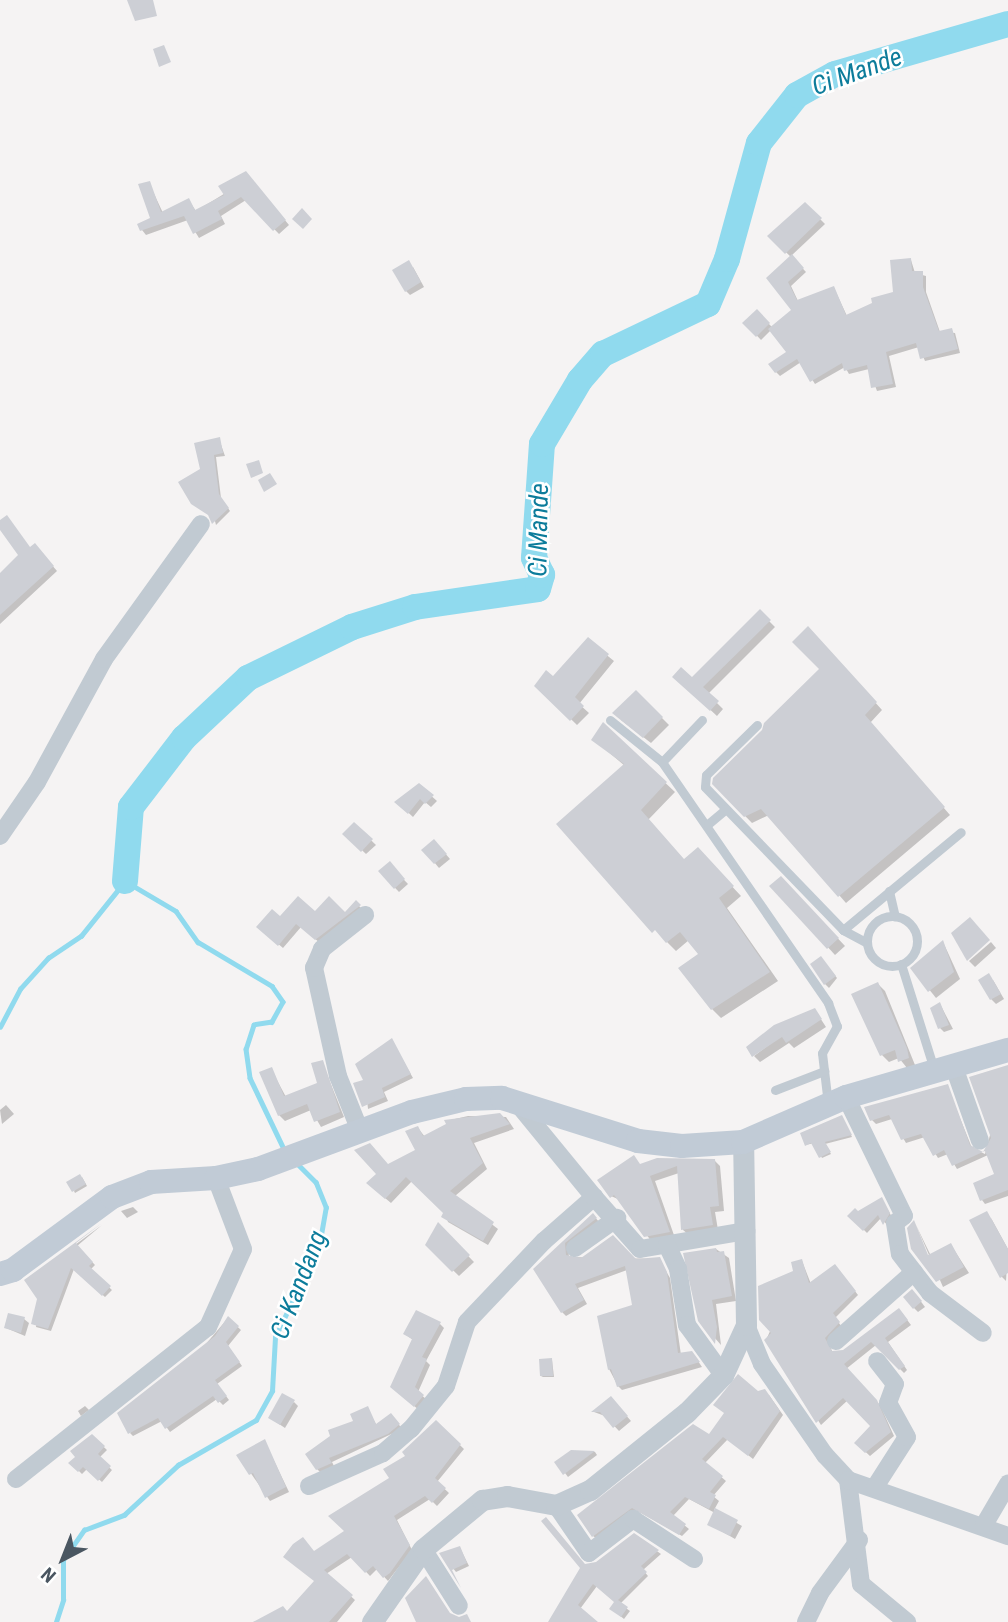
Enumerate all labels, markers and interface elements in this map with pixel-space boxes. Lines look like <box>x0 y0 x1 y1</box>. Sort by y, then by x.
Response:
water label: Ci Mande <box>808 41 906 103</box>
water label: Ci Mande <box>523 483 555 577</box>
water label: Ci Kandang <box>264 1227 334 1343</box>
north arrow <box>28 1524 98 1594</box>
text: N <box>37 1563 61 1587</box>

